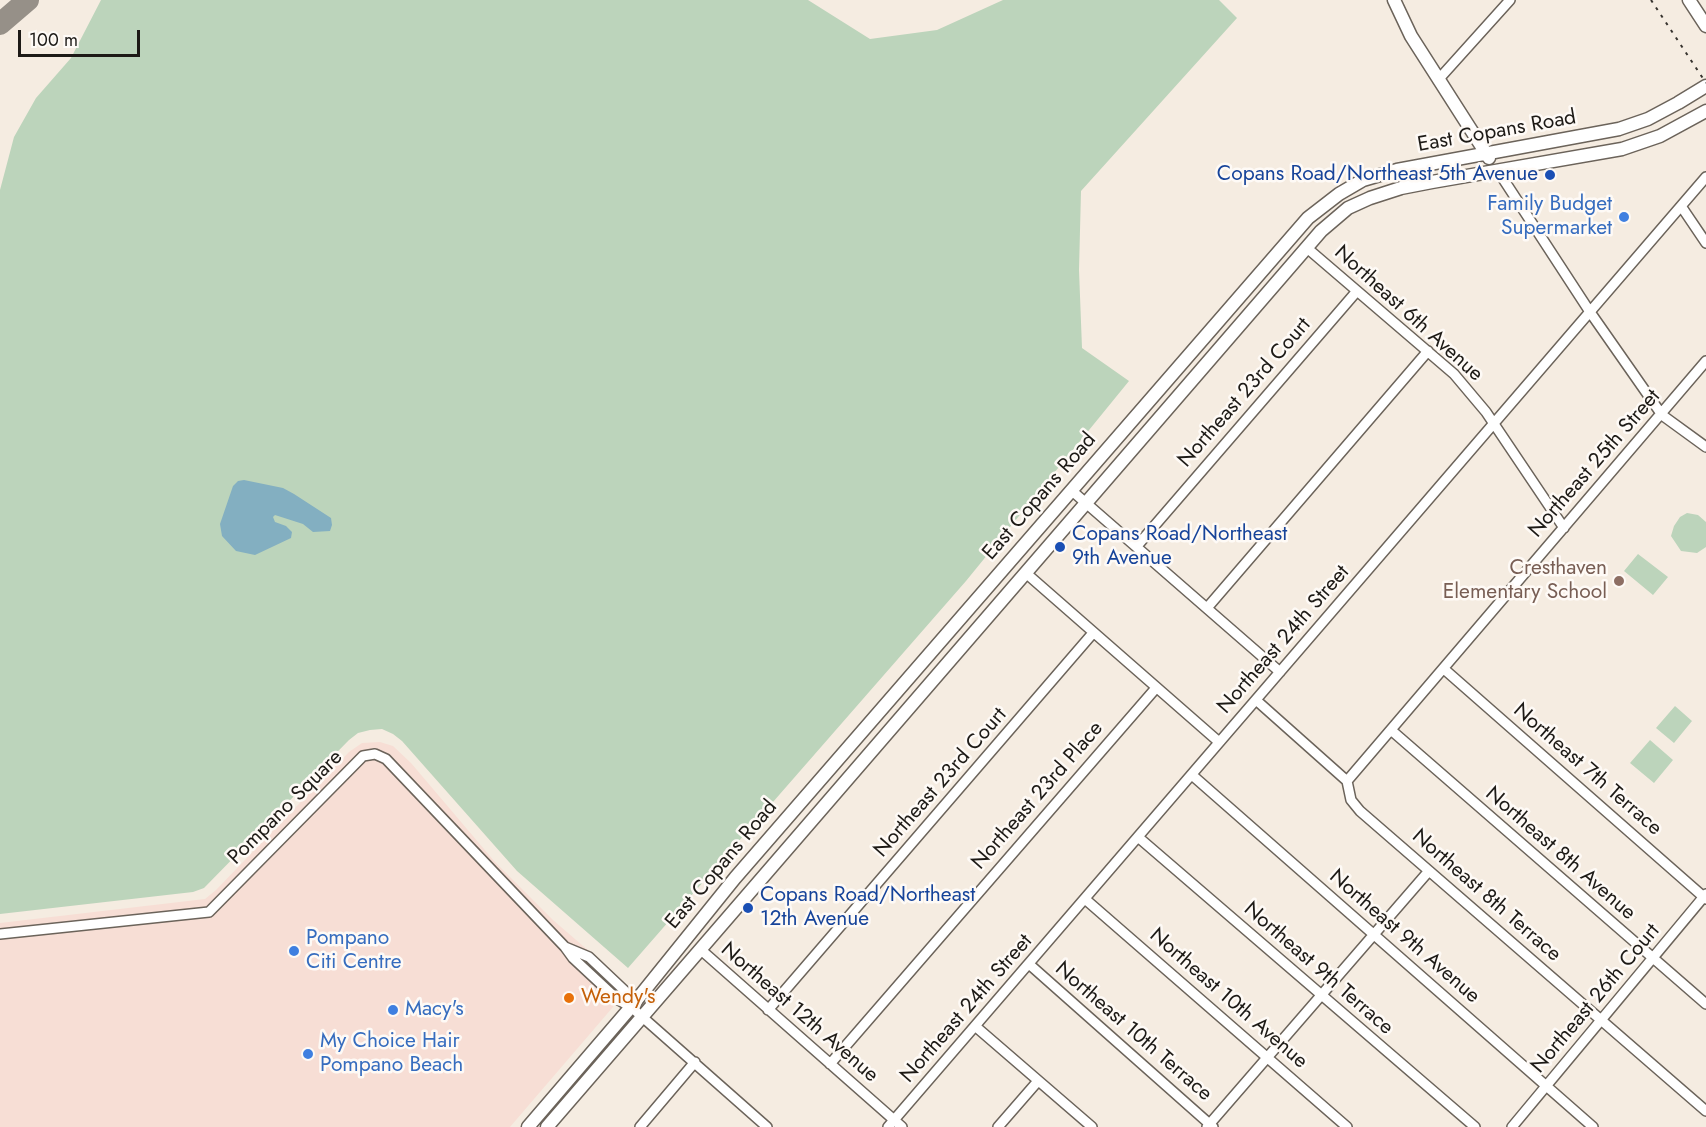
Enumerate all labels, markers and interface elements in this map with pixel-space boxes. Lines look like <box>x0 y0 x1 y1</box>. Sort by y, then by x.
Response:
scale bar <box>21 18 142 56</box>
text: 100 m <box>29 27 78 53</box>
street label: East Copans Road <box>1416 106 1578 158</box>
place label: Copans Road/Northeast 5th Avenue <box>1217 162 1538 188</box>
marker: Copans Road/Northeast 5th Avenue <box>1543 168 1557 182</box>
place label: Family Budget Supermarket <box>1487 192 1612 242</box>
marker: Family Budget Supermarket <box>1617 210 1631 224</box>
street label: Northeast 6th Avenue <box>1328 241 1488 387</box>
street label: Northeast 23rd Court <box>1173 313 1317 473</box>
street label: Northeast 25th Street <box>1524 385 1666 543</box>
street label: East Copans Road <box>978 428 1102 566</box>
place label: Copans Road/Northeast 9th Avenue <box>1072 522 1287 572</box>
marker: Copans Road/Northeast 9th Avenue <box>1053 540 1067 554</box>
place label: Cresthaven Elementary School <box>1443 556 1607 606</box>
street label: Northeast 24th Street <box>1213 561 1355 719</box>
marker: Cresthaven Elementary School <box>1612 574 1626 588</box>
street label: Northeast 7th Terrace <box>1507 699 1667 841</box>
street label: Northeast 23rd Court <box>869 703 1013 863</box>
street label: Northeast 23rd Place <box>967 717 1109 875</box>
street label: Pompano Square <box>223 745 349 871</box>
street label: Northeast 8th Avenue <box>1480 782 1640 926</box>
street label: East Copans Road <box>661 795 783 935</box>
street label: Northeast 8th Terrace <box>1406 824 1566 968</box>
street label: Northeast 9th Avenue <box>1323 865 1485 1009</box>
place label: Copans Road/Northeast 12th Avenue <box>760 883 975 933</box>
street label: Northeast 9th Terrace <box>1238 897 1398 1041</box>
marker: Copans Road/Northeast 12th Avenue <box>741 901 755 915</box>
street label: Northeast 26th Court <box>1526 919 1666 1079</box>
street label: Northeast 10th Avenue <box>1144 923 1312 1075</box>
place label: Pompano Citi Centre <box>306 926 402 976</box>
street label: Northeast 24th Street <box>896 930 1038 1088</box>
street label: Northeast 12th Avenue <box>715 938 883 1088</box>
marker: Pompano Citi Centre <box>287 944 301 958</box>
street label: Northeast 10th Terrace <box>1049 957 1217 1107</box>
place label: Wendy's <box>581 985 656 1011</box>
marker: Wendy's <box>562 991 576 1005</box>
place label: Macy's <box>405 997 464 1023</box>
marker: Macy's <box>386 1003 400 1017</box>
place label: My Choice Hair Pompano Beach <box>320 1029 463 1079</box>
marker: My Choice Hair Pompano Beach <box>301 1047 315 1061</box>

